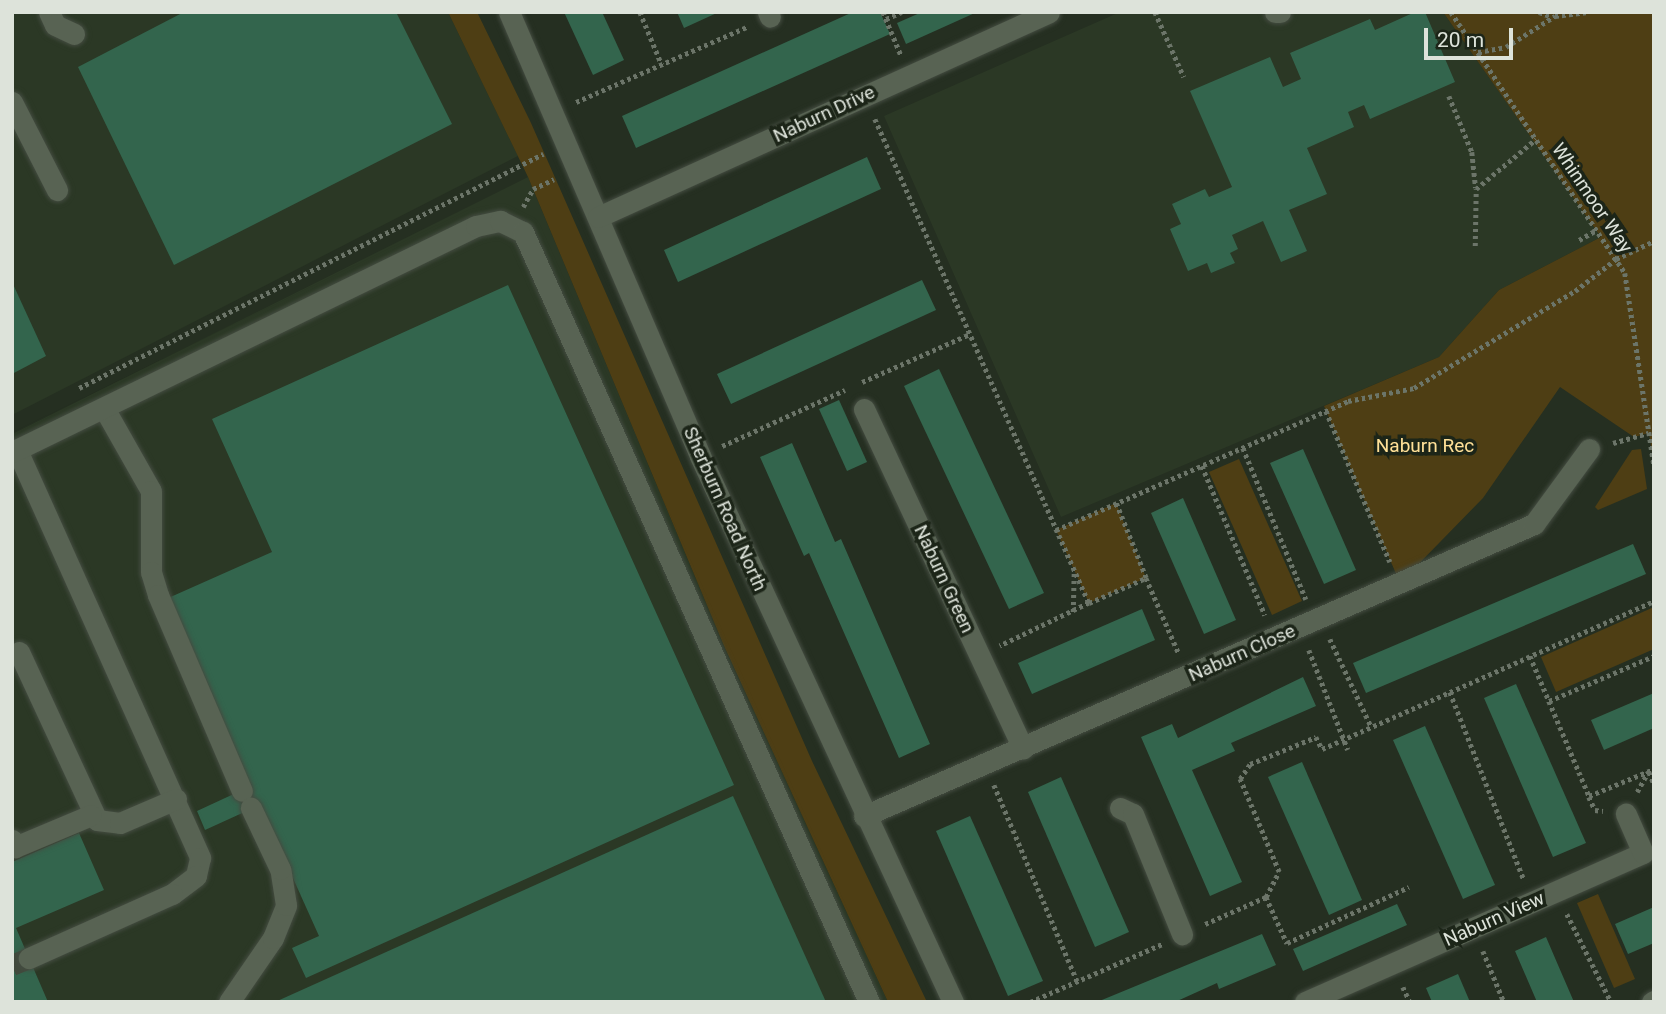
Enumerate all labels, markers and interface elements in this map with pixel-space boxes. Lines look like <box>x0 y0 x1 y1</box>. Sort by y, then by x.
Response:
scale bar <box>1428 14 1517 58</box>
text: 20 m <box>1437 28 1484 52</box>
street label: Naburn Drive <box>770 81 878 147</box>
street label: Whinmoor Way <box>1547 139 1637 257</box>
street label: Sherburn Road North <box>679 423 771 595</box>
park label: Naburn Rec <box>1376 435 1474 457</box>
street label: Naburn Green <box>909 521 979 637</box>
street label: Naburn Close <box>1185 619 1299 687</box>
street label: Naburn View <box>1440 887 1548 951</box>

